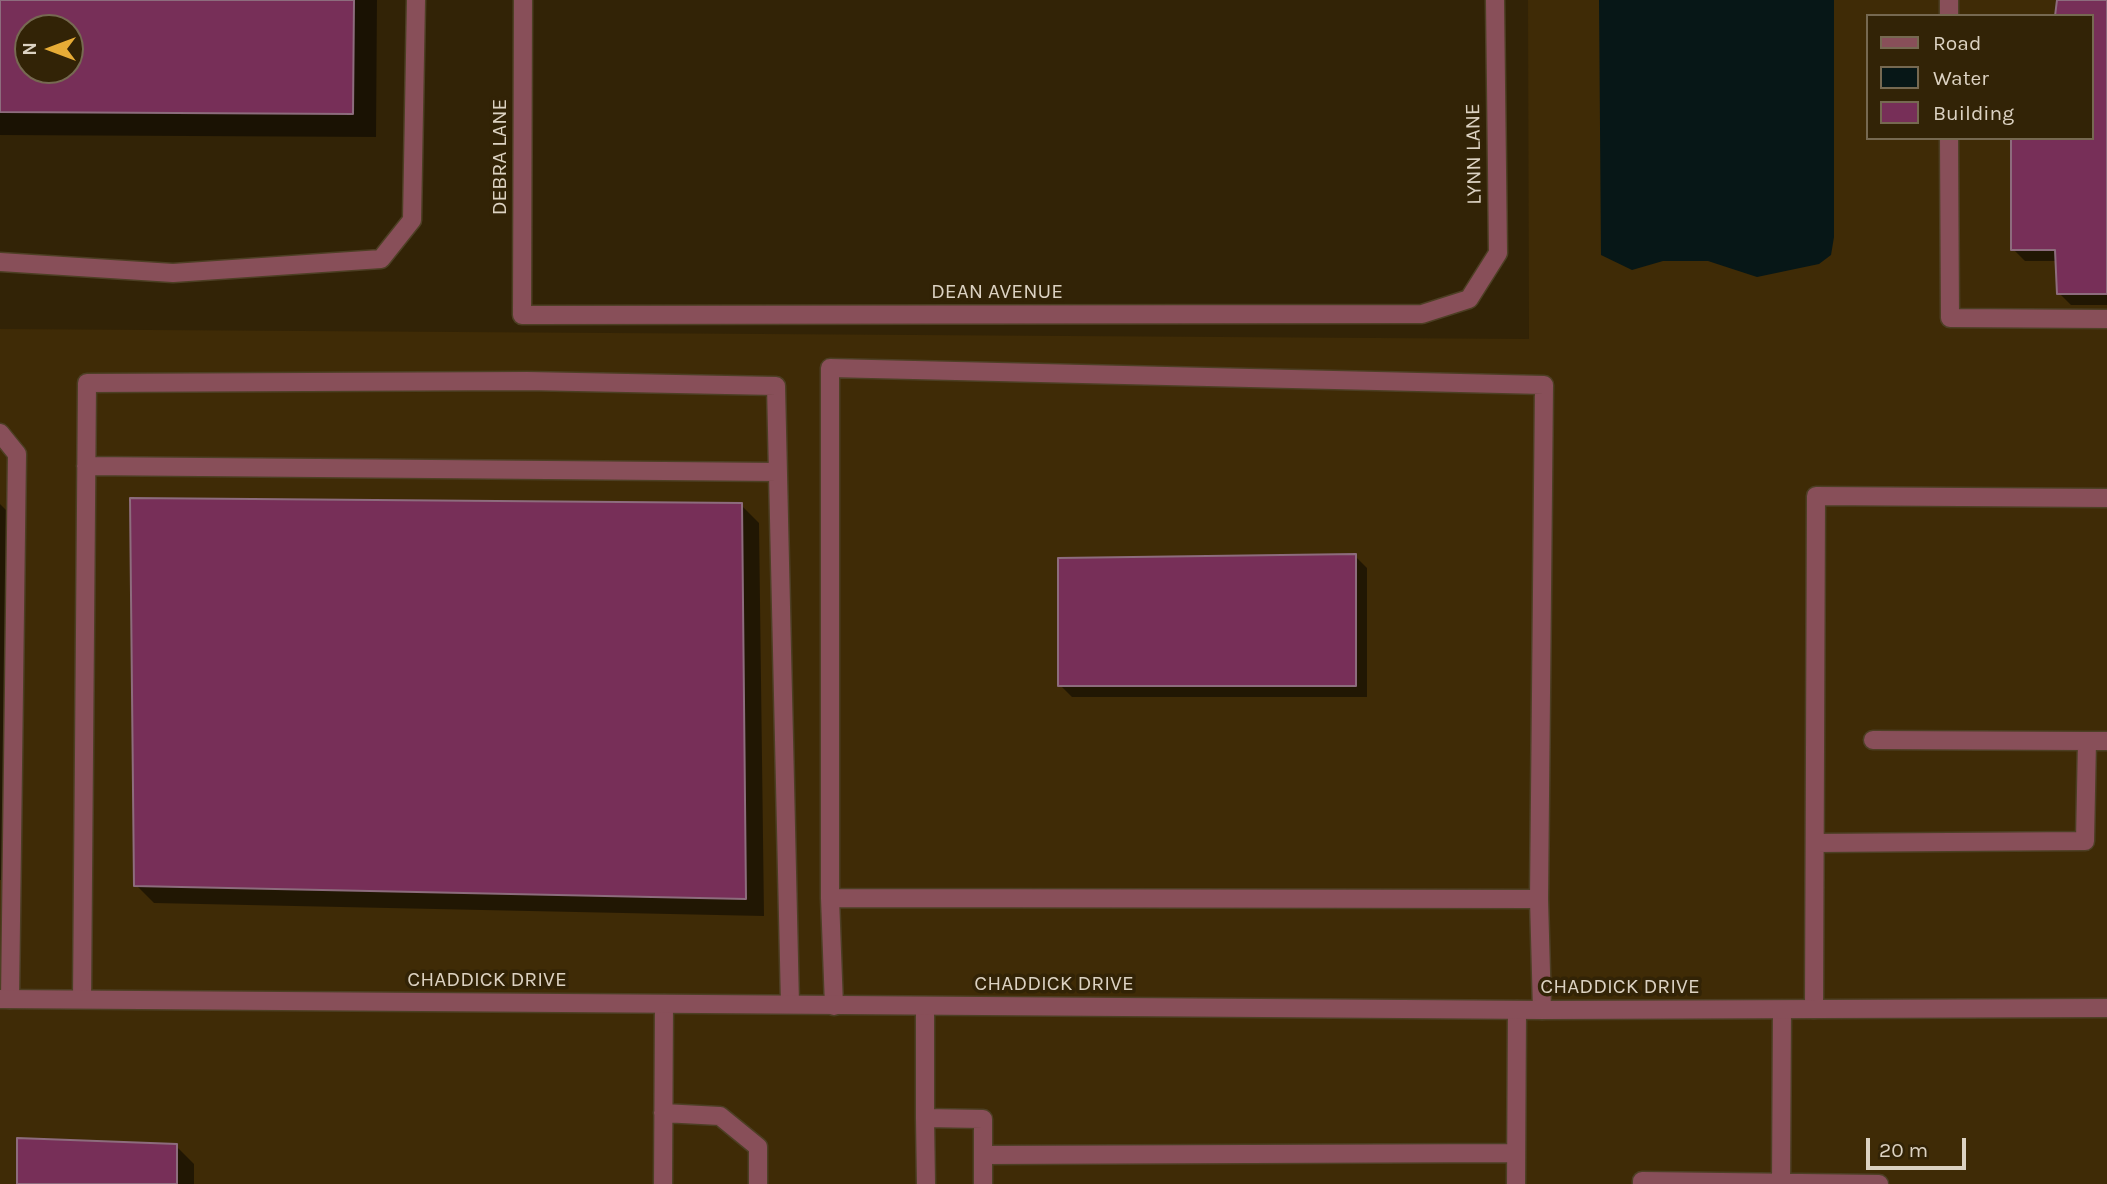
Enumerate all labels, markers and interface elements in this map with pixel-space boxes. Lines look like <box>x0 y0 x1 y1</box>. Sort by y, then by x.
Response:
north arrow <box>14 14 84 84</box>
legend <box>1866 14 2093 140</box>
text: Road <box>1933 31 1981 55</box>
text: N <box>19 42 41 56</box>
text: Water <box>1933 66 1989 90</box>
street label: DEBRA LANE <box>487 99 513 215</box>
text: Building <box>1933 101 2014 125</box>
street label: LYNN LANE <box>1461 103 1487 205</box>
street label: DEAN AVENUE <box>931 279 1063 305</box>
street label: CHADDICK DRIVE <box>407 967 567 993</box>
street label: CHADDICK DRIVE <box>974 971 1134 997</box>
street label: CHADDICK DRIVE <box>1540 974 1700 1000</box>
scale bar <box>1869 1124 1969 1168</box>
text: 20 m <box>1879 1138 1928 1162</box>

